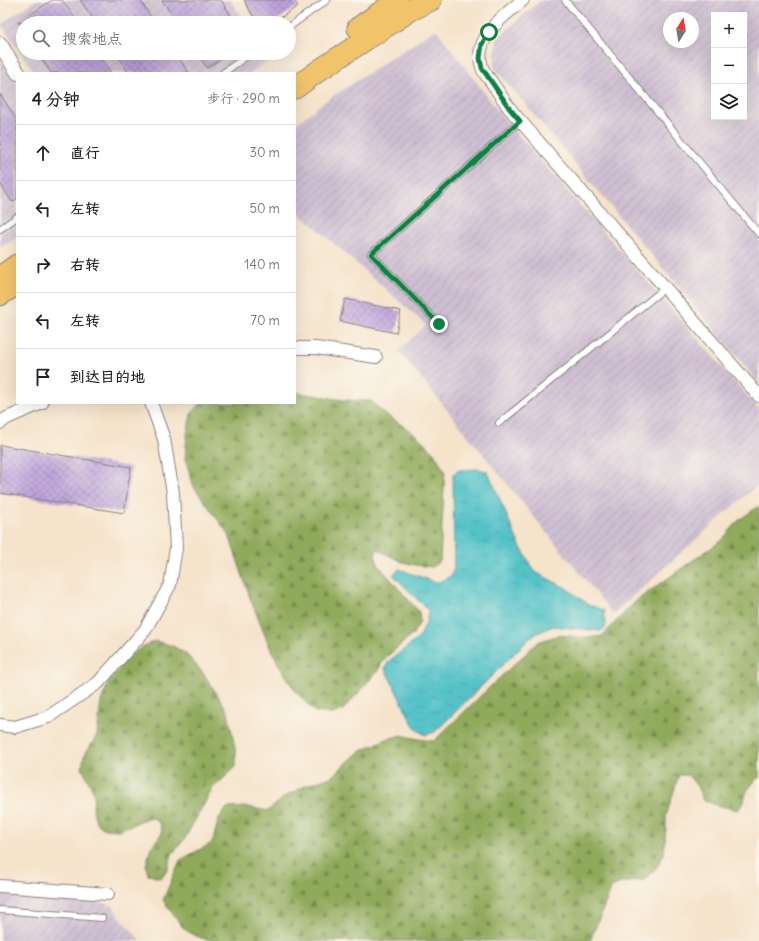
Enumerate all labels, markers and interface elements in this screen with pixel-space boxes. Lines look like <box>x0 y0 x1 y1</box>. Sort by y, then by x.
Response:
north arrow <box>663 12 699 48</box>
map controls <box>711 12 747 120</box>
button: + <box>711 12 747 48</box>
search box <box>16 16 296 60</box>
route start <box>480 23 498 41</box>
icon: search <box>30 27 52 49</box>
text: 搜索地点 <box>62 29 122 48</box>
button: − <box>711 48 747 84</box>
button: layers <box>711 84 747 120</box>
text: 4 分钟 <box>32 88 80 110</box>
text: 步行 · 290 m <box>207 90 280 107</box>
icon: ahead <box>32 142 54 164</box>
text: 直行 <box>70 143 100 162</box>
text: 30 m <box>250 144 280 161</box>
icon: left <box>32 198 54 220</box>
text: 左转 <box>70 199 100 218</box>
text: 50 m <box>249 200 280 217</box>
icon: right <box>32 254 54 276</box>
text: 右转 <box>70 255 100 274</box>
text: 140 m <box>244 256 280 273</box>
icon: left <box>32 310 54 332</box>
text: 左转 <box>70 311 100 330</box>
text: 70 m <box>251 312 280 329</box>
route end <box>430 315 448 333</box>
icon: arrive <box>32 366 54 388</box>
text: 到达目的地 <box>70 367 145 386</box>

